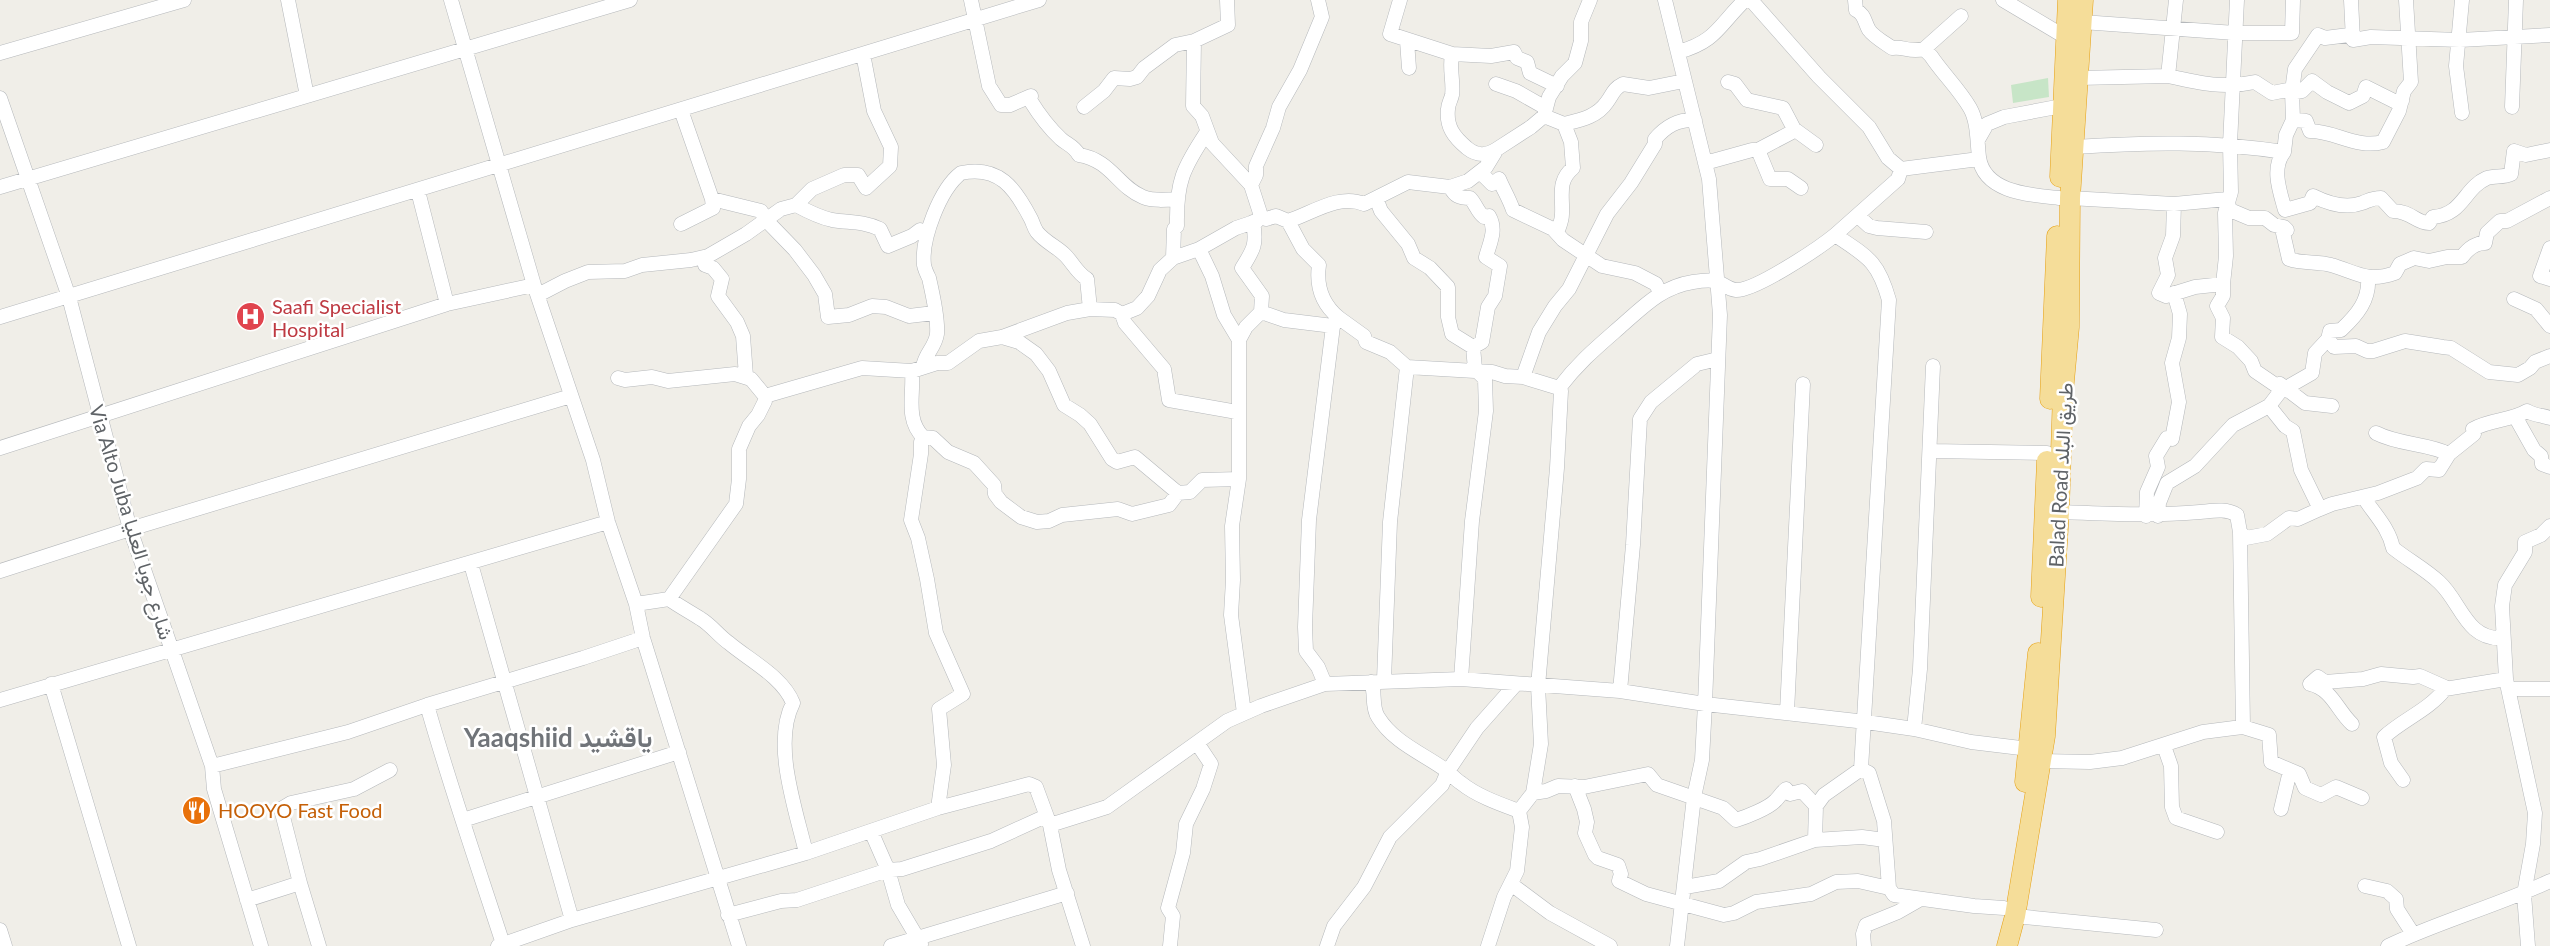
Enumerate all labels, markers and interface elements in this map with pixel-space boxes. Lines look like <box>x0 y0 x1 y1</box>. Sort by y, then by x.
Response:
place label: Saafi Specialist Hospital <box>272 294 401 341</box>
hospital icon: Saafi Specialist Hospital <box>235 301 267 333</box>
street label: Balad Road طريق البلد <box>2043 382 2079 568</box>
street label: Via Alto Juba شارع جوبا العليا <box>82 402 179 643</box>
district label: Yaaqshiid ياقشيد <box>463 721 652 753</box>
restaurant icon: HOOYO Fast Food <box>181 794 213 826</box>
place label: HOOYO Fast Food <box>218 798 382 822</box>

